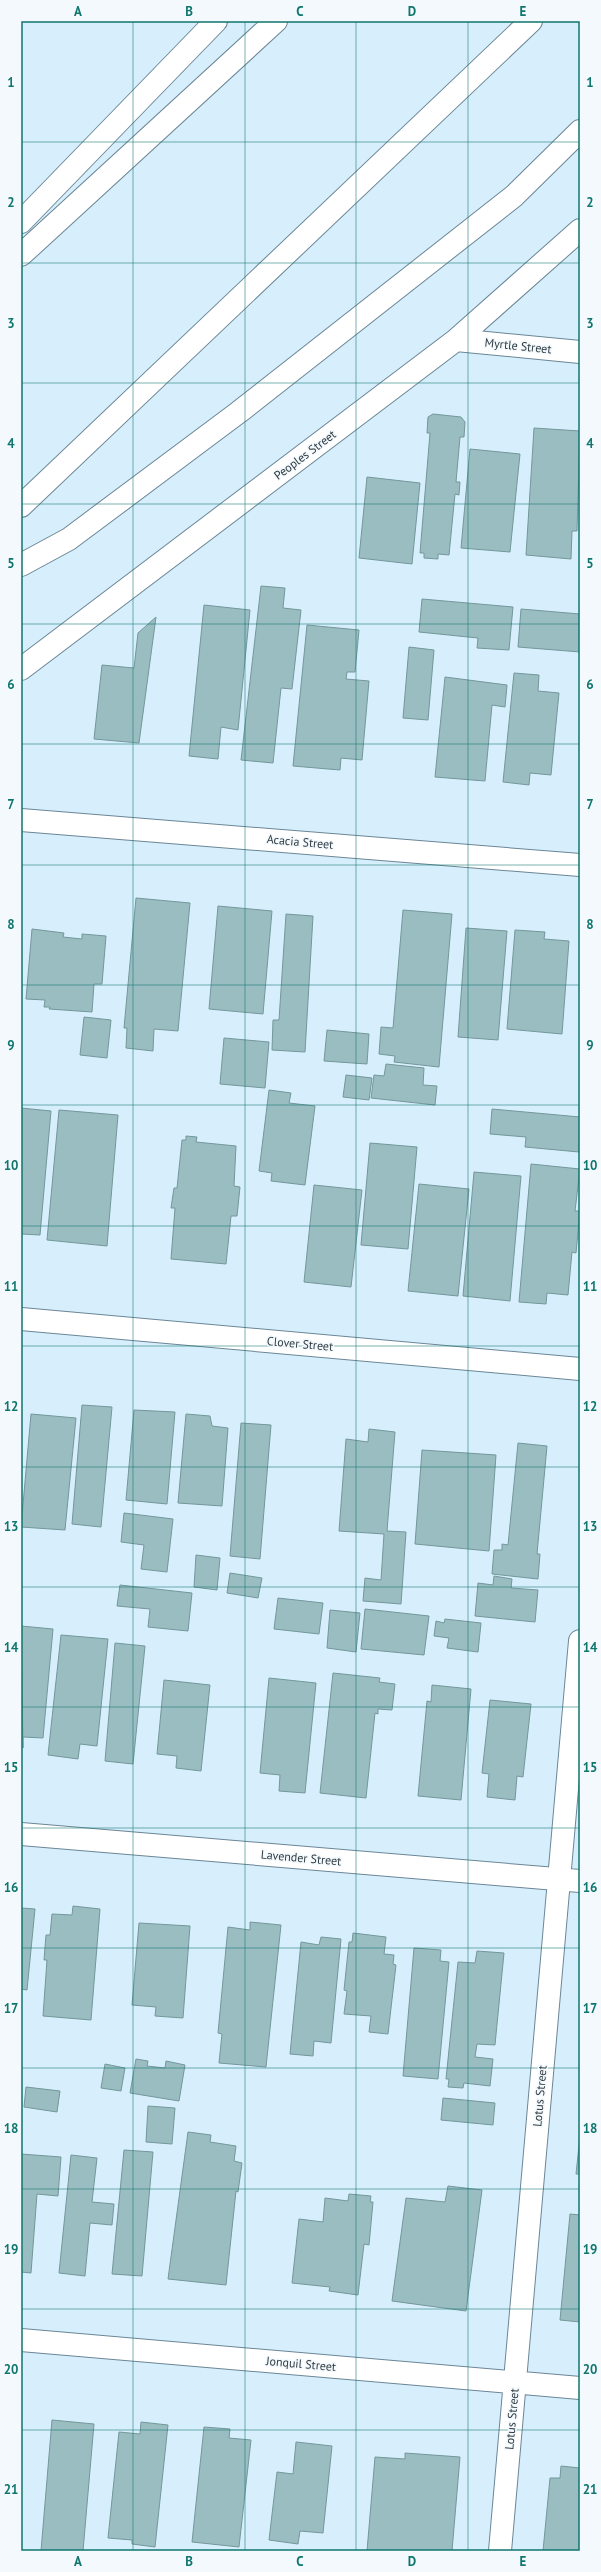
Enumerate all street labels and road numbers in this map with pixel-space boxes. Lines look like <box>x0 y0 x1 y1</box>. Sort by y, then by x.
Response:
street label: Myrtle Street <box>484 335 552 356</box>
street label: Peoples Street <box>271 426 339 483</box>
street label: Acacia Street <box>266 831 334 852</box>
street label: Clover Street <box>266 1333 334 1354</box>
street label: Lavender Street <box>260 1847 342 1868</box>
street label: Lotus Street <box>529 2065 550 2127</box>
street label: Jonquil Street <box>265 2353 337 2374</box>
street label: Lotus Street <box>501 2388 522 2450</box>

